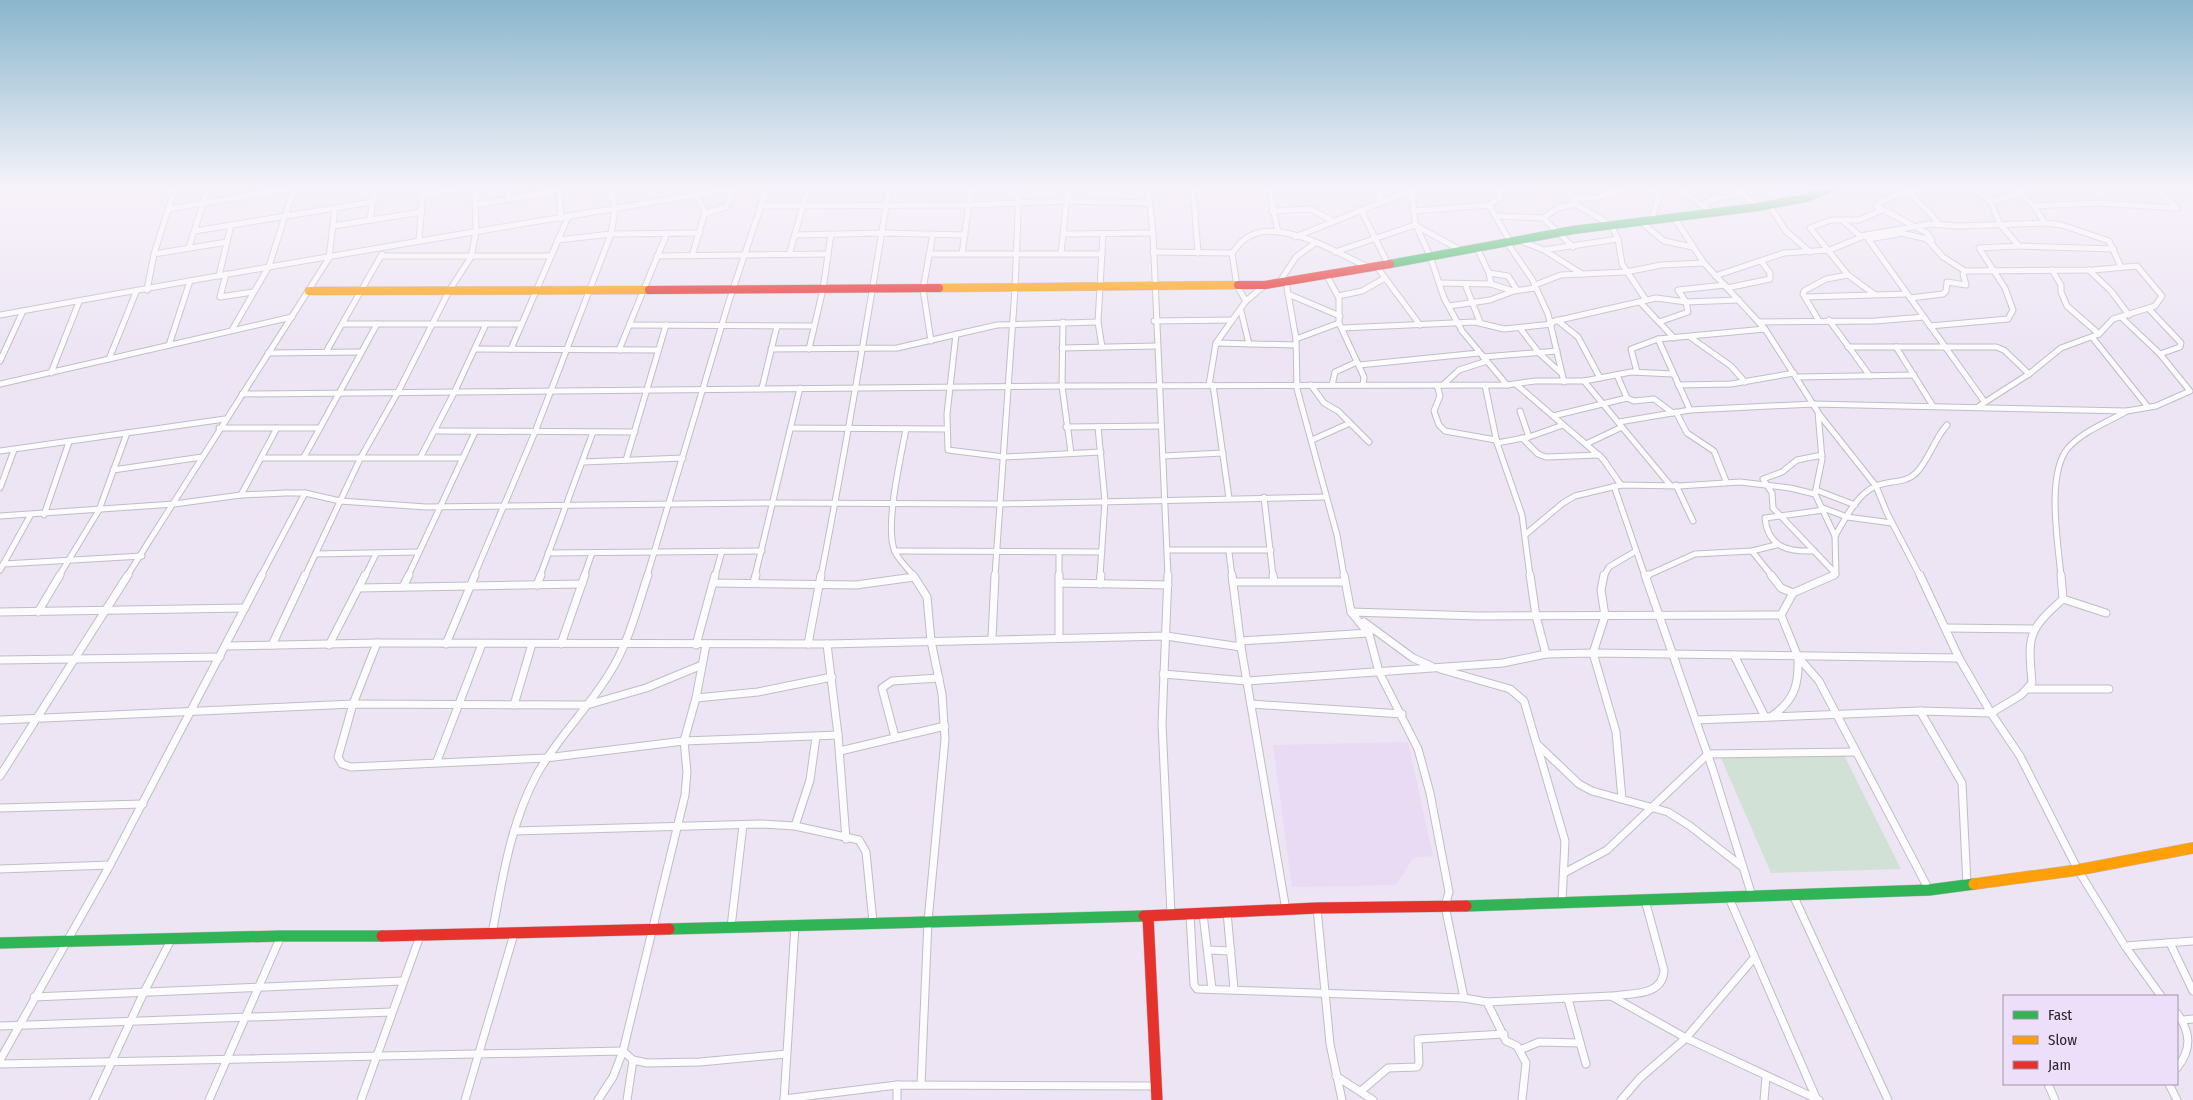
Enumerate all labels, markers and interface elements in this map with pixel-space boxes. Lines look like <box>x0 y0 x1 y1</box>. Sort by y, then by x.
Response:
legend <box>2003 995 2178 1085</box>
text: Fast <box>2048 1006 2072 1024</box>
text: Slow <box>2048 1031 2077 1049</box>
text: Jam <box>2048 1056 2071 1074</box>

